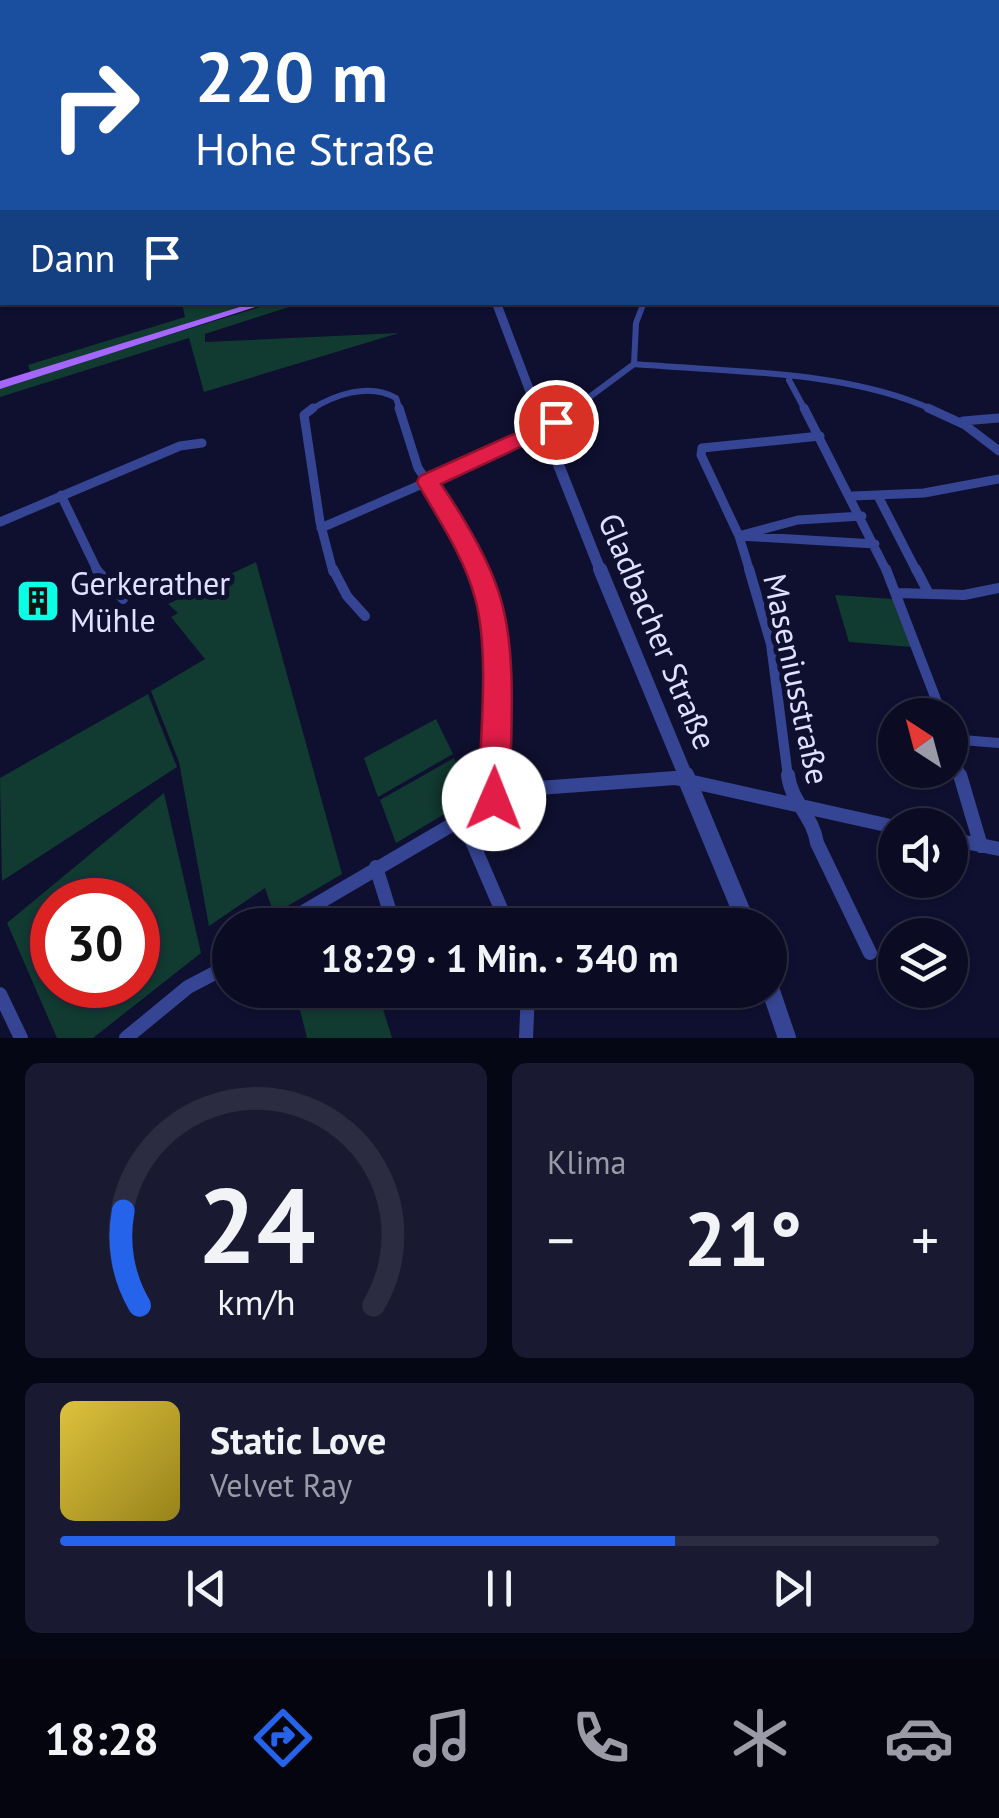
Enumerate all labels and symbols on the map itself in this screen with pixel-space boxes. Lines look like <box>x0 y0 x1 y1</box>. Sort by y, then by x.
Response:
pin <box>514 380 599 465</box>
street label: Gladbacher Straße <box>589 507 727 755</box>
place label: Gerkerather Mühle <box>70 562 230 641</box>
street label: Maseniusstraße <box>754 570 840 788</box>
building icon: Gerkerather Mühle <box>15 578 61 624</box>
north arrow <box>878 698 968 788</box>
position arrow <box>442 747 546 851</box>
speed limit sign: 30 <box>30 878 160 1008</box>

